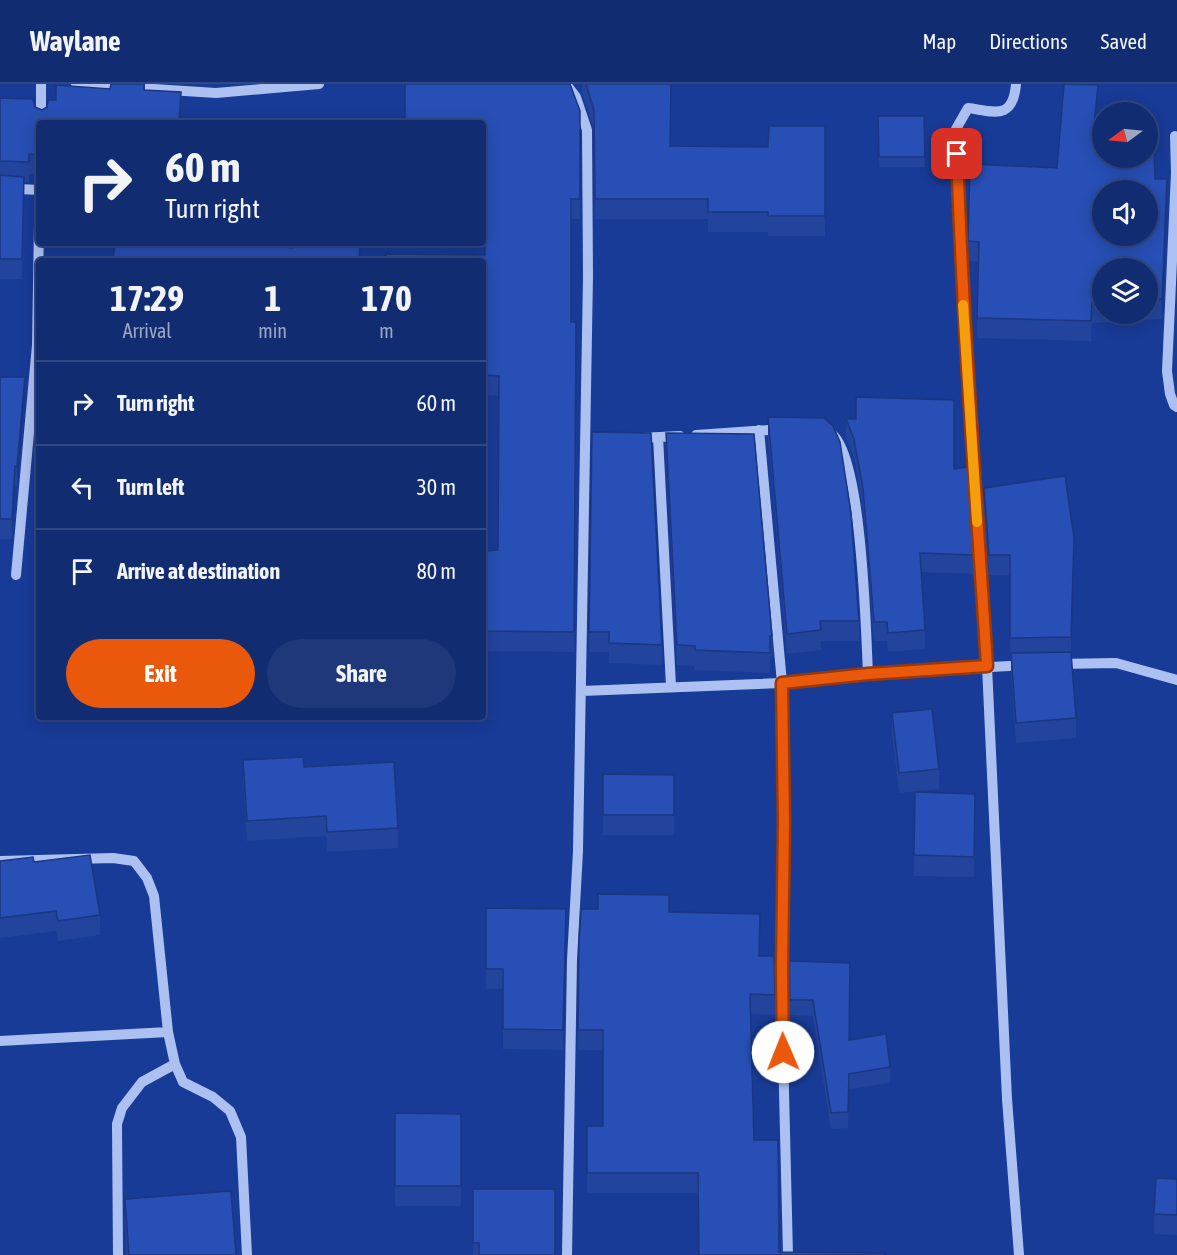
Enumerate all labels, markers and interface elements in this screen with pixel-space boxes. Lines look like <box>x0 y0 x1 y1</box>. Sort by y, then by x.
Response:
text: Waylane <box>30 25 121 57</box>
text: Map <box>922 29 956 53</box>
text: Directions <box>989 29 1068 53</box>
text: Saved <box>1101 29 1147 53</box>
north arrow <box>1092 102 1158 168</box>
map controls <box>1092 102 1158 324</box>
pin <box>931 128 982 179</box>
icon: arrive <box>940 137 973 170</box>
text: 60 m <box>165 143 240 191</box>
icon: right <box>66 144 144 222</box>
button: sound <box>1092 180 1158 246</box>
text: Turn right <box>165 193 260 224</box>
button: layers <box>1092 258 1158 324</box>
text: 17:29 <box>110 277 184 319</box>
text: 1 <box>264 277 281 319</box>
text: 170 <box>361 277 412 319</box>
text: Arrival <box>123 319 172 342</box>
text: min <box>258 319 287 342</box>
text: m <box>379 319 394 342</box>
icon: right <box>66 387 99 420</box>
text: Turn right <box>117 390 194 416</box>
text: 60 m <box>416 390 456 416</box>
icon: left <box>66 471 99 504</box>
text: Turn left <box>117 474 184 500</box>
text: 30 m <box>416 474 456 500</box>
icon: arrive <box>66 555 99 588</box>
text: Arrive at destination <box>117 558 280 584</box>
text: 80 m <box>416 558 456 584</box>
button: Exit <box>66 639 255 708</box>
button: Share <box>267 639 456 708</box>
position arrow <box>751 1020 815 1084</box>

